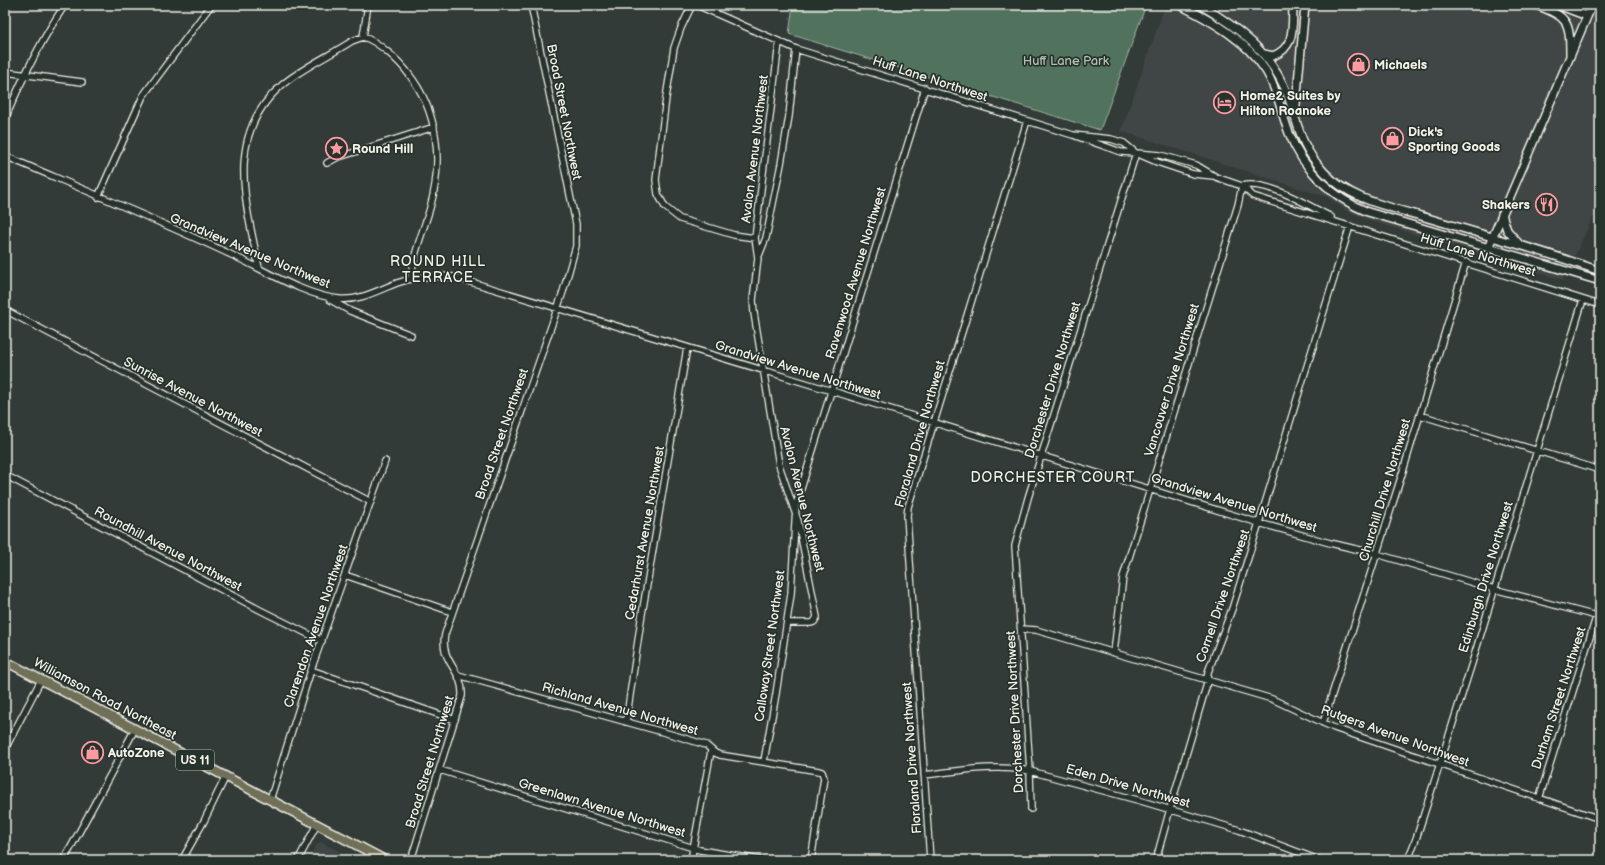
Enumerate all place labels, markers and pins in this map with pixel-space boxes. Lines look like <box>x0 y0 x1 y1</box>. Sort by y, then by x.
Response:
shop icon: Michaels <box>1345 52 1371 78</box>
place label: Michaels <box>1374 57 1427 73</box>
place label: Home2 Suites by Hilton Roanoke <box>1240 88 1340 119</box>
hotel icon: Home2 Suites by Hilton Roanoke <box>1211 90 1237 116</box>
place label: Dick's Sporting Goods <box>1408 124 1500 155</box>
shop icon: Dick's Sporting Goods <box>1379 126 1405 152</box>
place icon: Round Hill <box>324 136 350 162</box>
place label: Round Hill <box>352 141 413 157</box>
restaurant icon: Shakers <box>1533 192 1559 218</box>
place label: Shakers <box>1482 197 1530 213</box>
shop icon: AutoZone <box>79 740 105 766</box>
place label: AutoZone <box>107 745 165 761</box>

